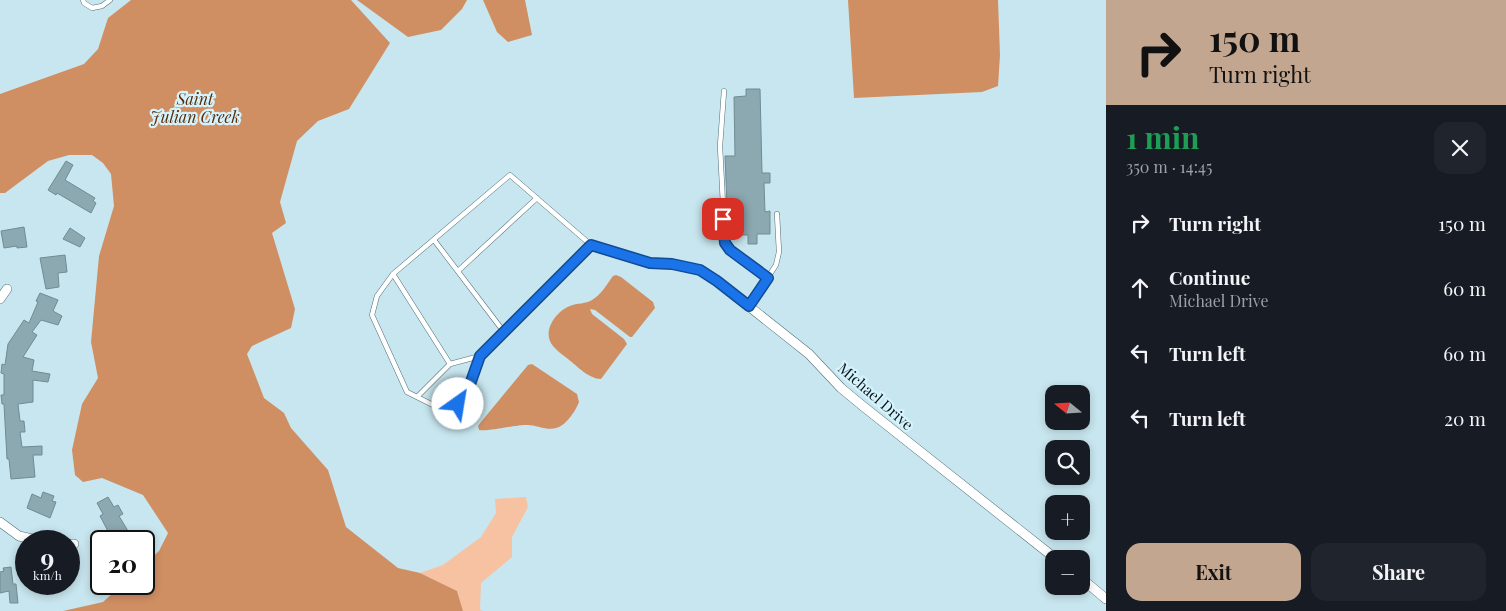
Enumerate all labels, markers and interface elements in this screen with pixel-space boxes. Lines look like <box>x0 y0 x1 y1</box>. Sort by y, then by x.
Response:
text: 150 m <box>1209 14 1300 61</box>
icon: right <box>1126 20 1191 85</box>
text: Turn right <box>1209 59 1311 89</box>
water label: Saint Julian Creek <box>150 88 240 127</box>
text: 1 min <box>1126 117 1200 157</box>
button: close <box>1434 122 1486 174</box>
text: 350 m · 14:45 <box>1126 156 1212 177</box>
pin <box>702 198 744 240</box>
icon: arrive <box>709 205 737 233</box>
icon: right <box>1126 209 1154 237</box>
text: Turn right <box>1169 210 1261 236</box>
text: 150 m <box>1438 210 1486 236</box>
text: Continue <box>1169 264 1250 290</box>
icon: ahead <box>1126 274 1154 302</box>
text: 60 m <box>1443 275 1486 301</box>
text: Michael Drive <box>1169 290 1269 311</box>
icon: left <box>1126 339 1154 367</box>
text: Turn left <box>1169 340 1246 366</box>
text: 60 m <box>1443 340 1486 366</box>
street label: Michael Drive <box>834 358 918 434</box>
position arrow <box>431 377 483 429</box>
north arrow <box>1045 385 1090 430</box>
map controls <box>1045 385 1090 595</box>
icon: left <box>1126 404 1154 432</box>
text: Turn left <box>1169 405 1246 431</box>
text: 20 m <box>1444 405 1486 431</box>
button: search <box>1045 440 1090 485</box>
button: + <box>1045 495 1090 540</box>
speed limit sign: 20 <box>90 530 155 595</box>
text: 9 <box>41 540 54 573</box>
button: Exit <box>1126 543 1301 601</box>
button: Share <box>1311 543 1486 601</box>
button: − <box>1045 550 1090 595</box>
text: km/h <box>33 567 62 583</box>

